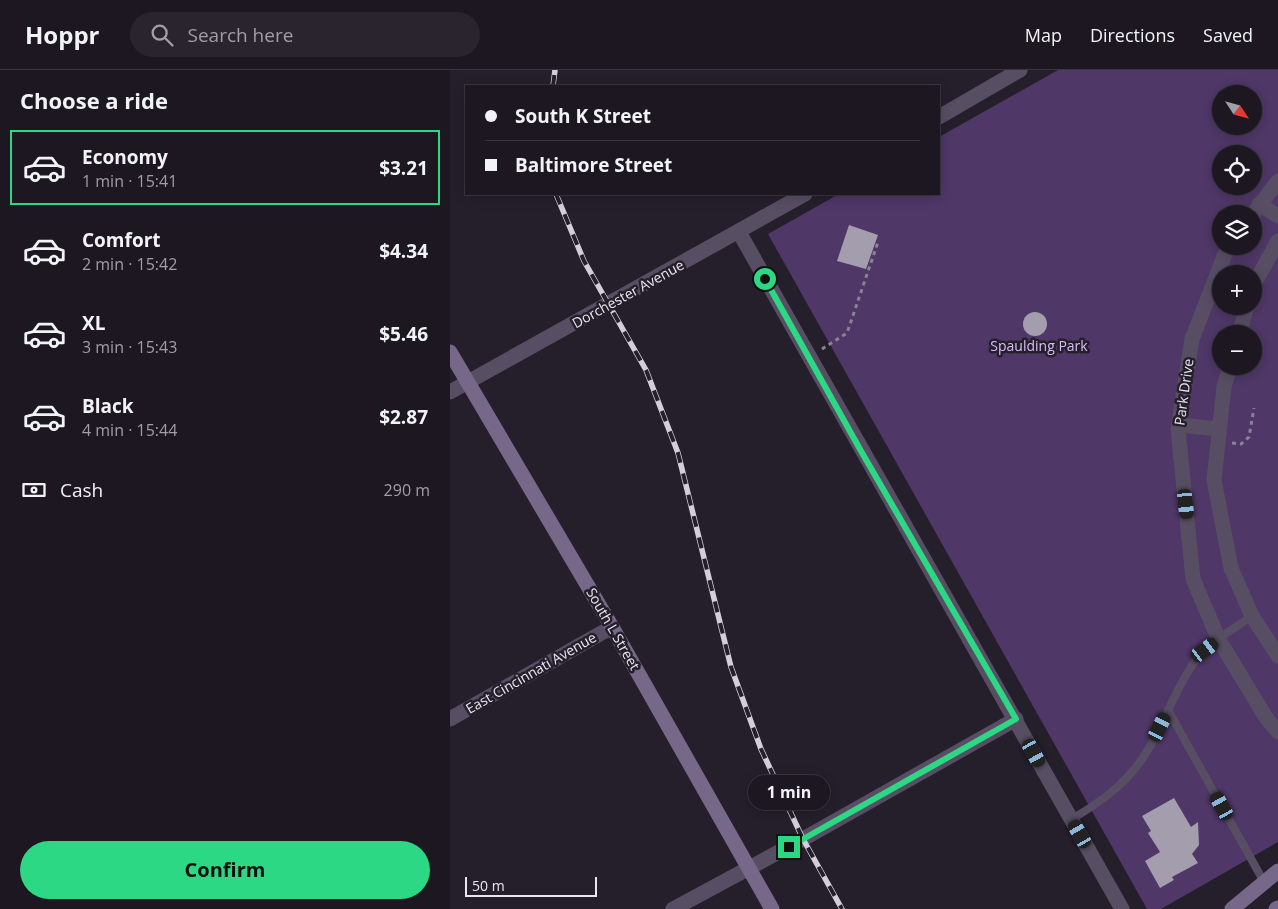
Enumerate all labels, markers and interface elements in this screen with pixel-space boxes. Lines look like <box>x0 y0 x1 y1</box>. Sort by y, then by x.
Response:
search box <box>130 12 480 57</box>
text: Hoppr <box>25 18 100 51</box>
icon: search <box>148 21 176 49</box>
text: Search here <box>188 22 293 48</box>
text: Map <box>1025 23 1062 47</box>
text: Directions <box>1090 23 1175 47</box>
text: Saved <box>1203 23 1253 47</box>
text: Choose a ride <box>20 85 168 115</box>
north arrow <box>1212 85 1262 135</box>
map controls <box>1212 85 1262 375</box>
text: South K Street <box>515 103 651 129</box>
text: Economy <box>82 144 168 170</box>
icon: car <box>22 145 67 190</box>
button: locate <box>1212 145 1262 195</box>
text: Baltimore Street <box>515 152 672 178</box>
text: $3.21 <box>379 155 428 181</box>
text: 1 min · 15:41 <box>82 170 177 192</box>
button: layers <box>1212 205 1262 255</box>
text: Comfort <box>82 227 161 253</box>
icon: car <box>22 228 67 273</box>
text: $4.34 <box>379 238 428 264</box>
text: 2 min · 15:42 <box>82 253 177 275</box>
street label: Dorchester Avenue <box>568 255 687 332</box>
button: + <box>1212 265 1262 315</box>
route start <box>754 268 776 290</box>
text: XL <box>82 310 105 336</box>
icon: car <box>22 311 67 356</box>
text: $5.46 <box>379 321 428 347</box>
button: − <box>1212 325 1262 375</box>
text: 3 min · 15:43 <box>82 336 177 358</box>
park label: Spaulding Park <box>990 336 1088 355</box>
street label: Park Drive <box>1169 357 1198 427</box>
text: Black <box>82 393 134 419</box>
icon: car <box>22 394 67 439</box>
text: $2.87 <box>379 404 428 430</box>
text: 4 min · 15:44 <box>82 419 177 441</box>
icon: cash <box>20 476 48 504</box>
text: Cash <box>60 477 103 503</box>
text: 290 m <box>384 479 430 501</box>
car <box>1176 488 1195 520</box>
street label: South L Street <box>582 584 645 673</box>
street label: East Cincinnati Avenue <box>462 627 600 718</box>
car <box>1188 635 1221 665</box>
car <box>1146 710 1173 744</box>
car <box>1020 736 1047 770</box>
callout: 1 min <box>748 774 830 810</box>
text: 1 min <box>767 781 811 803</box>
car <box>1208 789 1235 823</box>
car <box>1066 817 1093 851</box>
route end <box>778 836 800 858</box>
button: Confirm <box>20 841 430 899</box>
scale bar <box>465 874 598 897</box>
text: 50 m <box>472 876 505 895</box>

